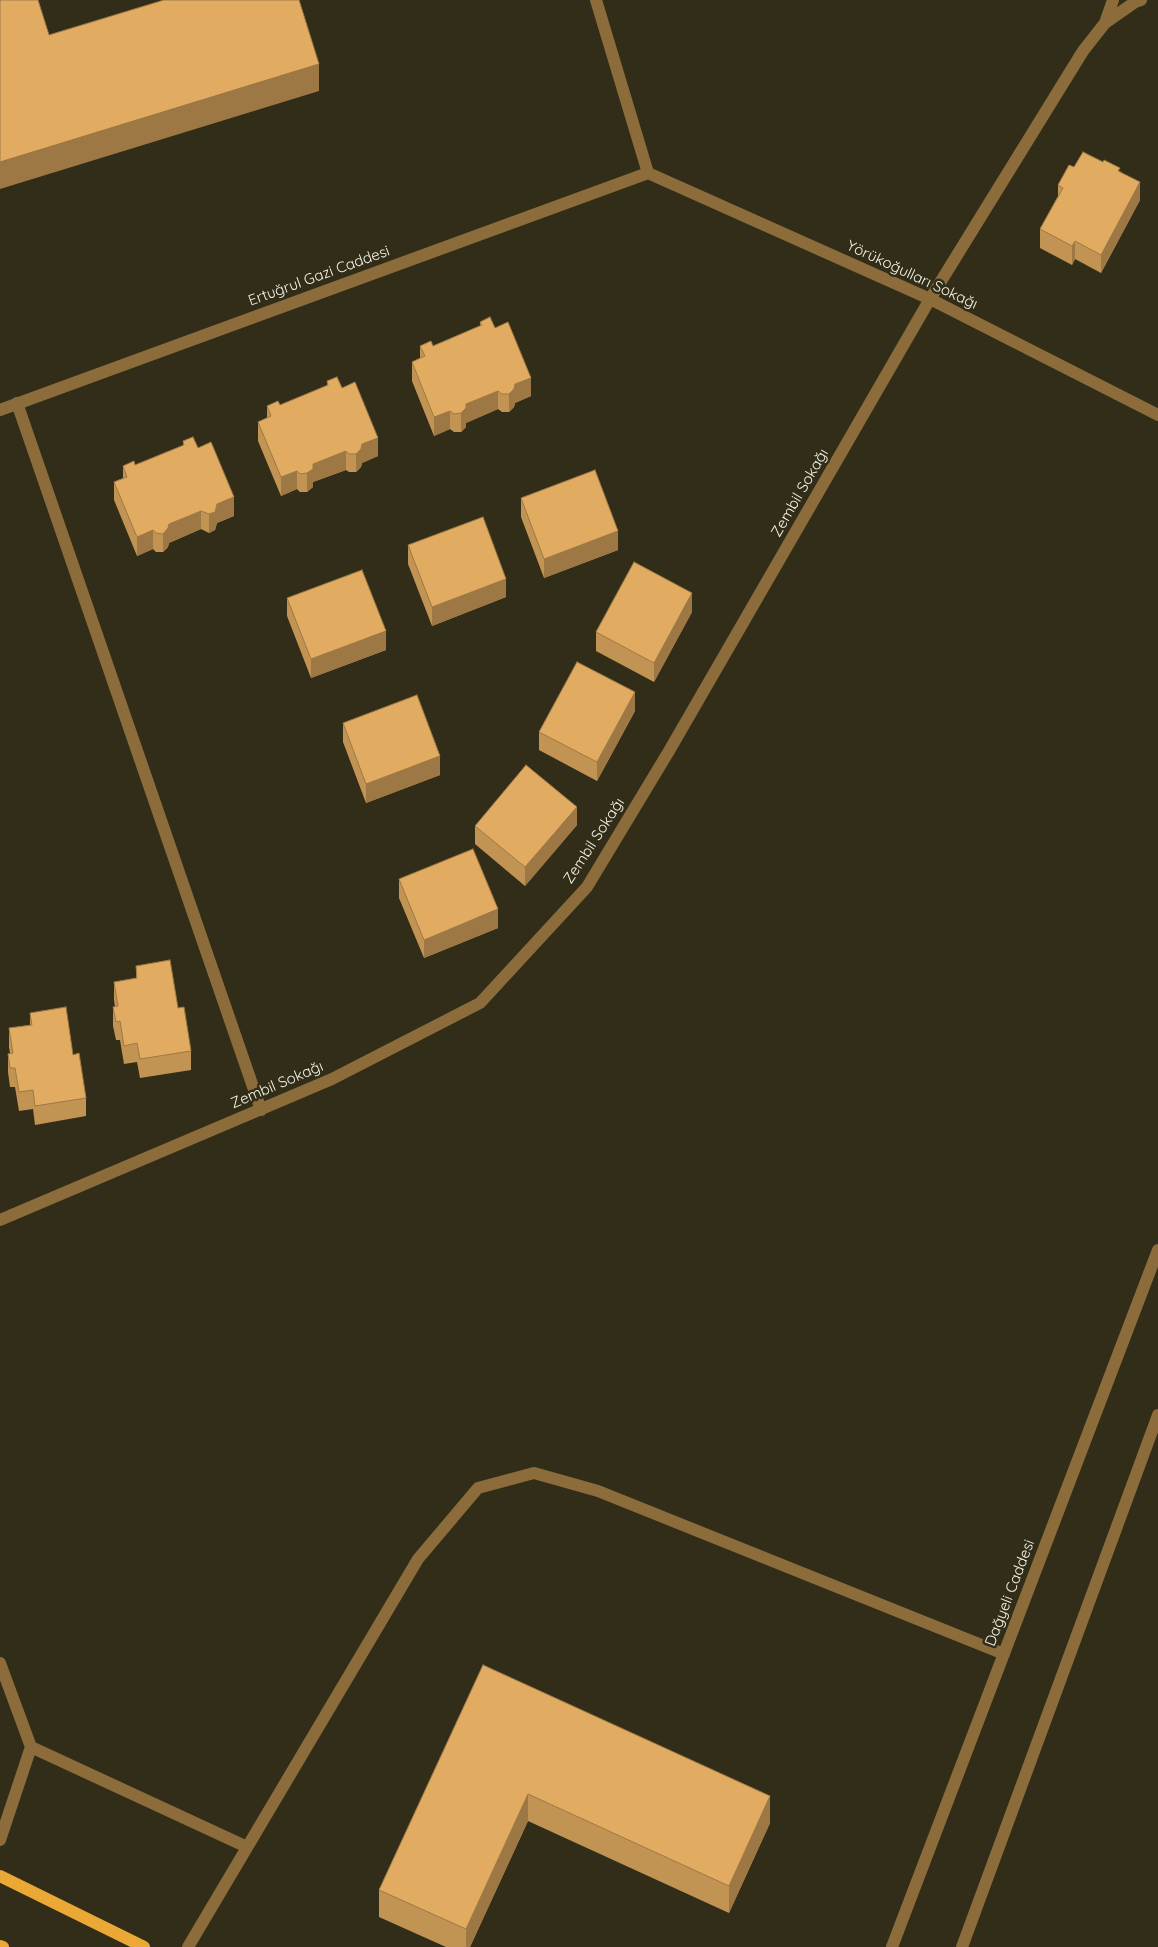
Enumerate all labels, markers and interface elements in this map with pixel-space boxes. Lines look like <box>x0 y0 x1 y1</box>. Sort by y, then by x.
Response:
street label: Yörükoğulları Sokağı <box>844 237 980 313</box>
street label: Ertuğrul Gazi Caddesi <box>246 242 392 310</box>
street label: Zembil Sokağı <box>768 446 832 540</box>
street label: Zembil Sokağı <box>560 795 628 887</box>
street label: Zembil Sokağı <box>228 1057 326 1113</box>
street label: Dağyeli Caddesi <box>981 1537 1039 1649</box>

